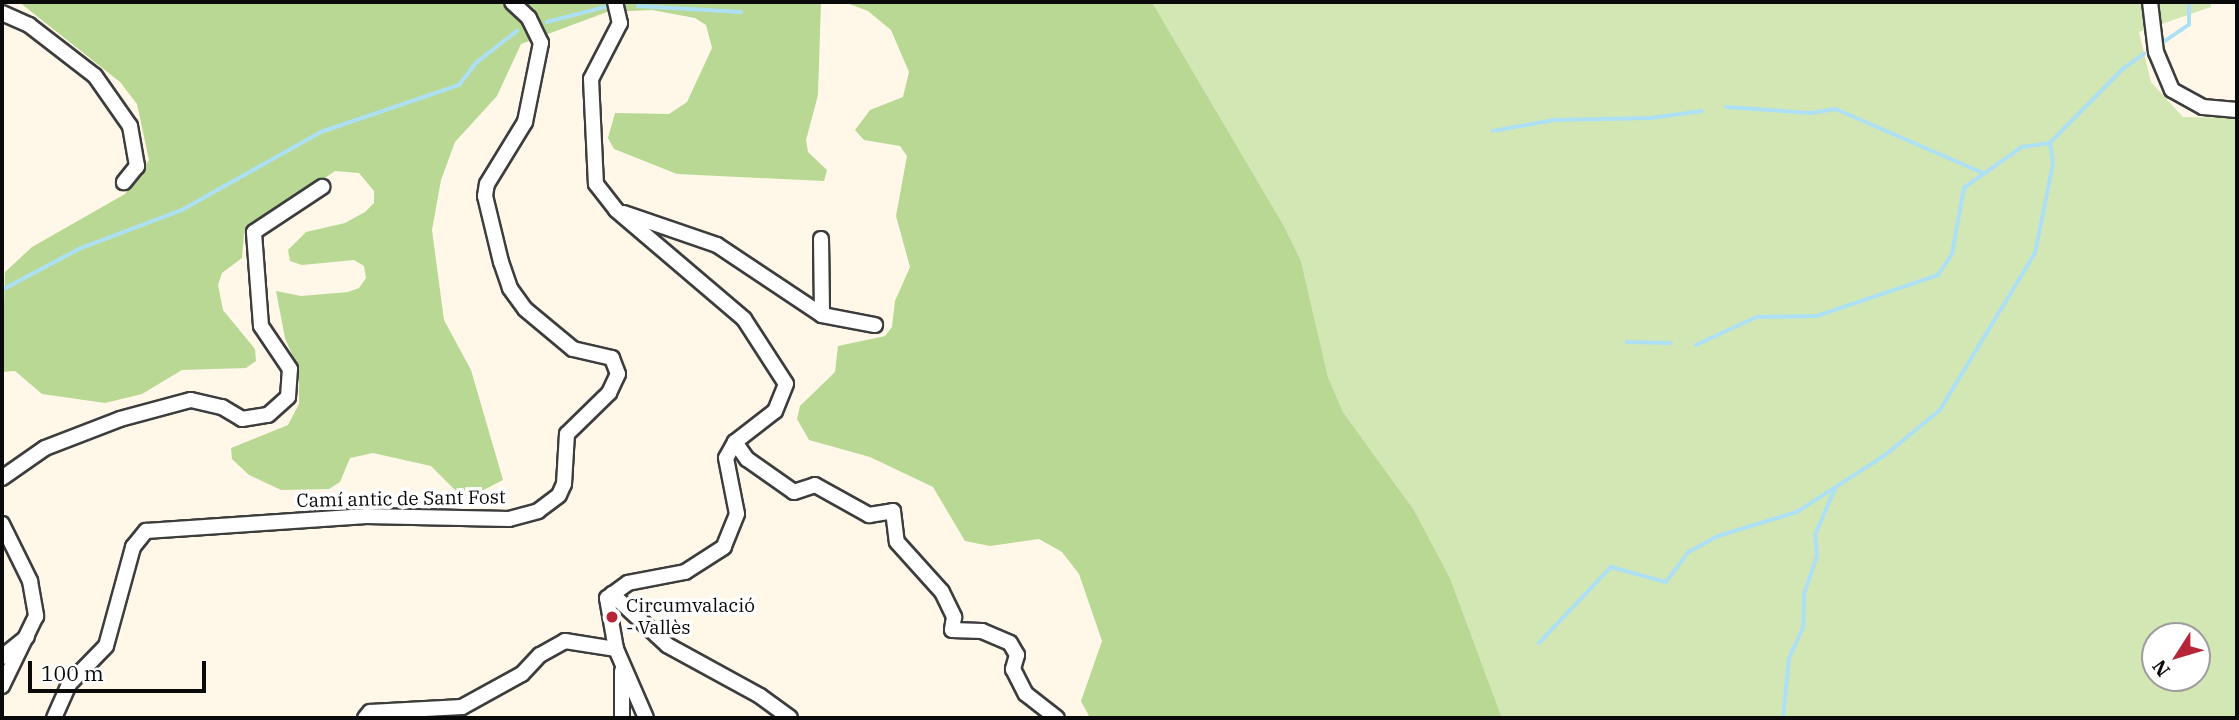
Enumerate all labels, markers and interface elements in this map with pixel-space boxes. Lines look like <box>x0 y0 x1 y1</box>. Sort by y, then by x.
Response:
street label: Camí antic de Sant Fost <box>296 486 506 512</box>
place label: Circumvalació - Vallès <box>626 595 755 639</box>
marker: Circumvalació - Vallès <box>604 609 620 625</box>
north arrow <box>2141 622 2211 692</box>
scale bar <box>32 646 210 690</box>
text: N <box>2147 655 2175 682</box>
text: 100 m <box>41 659 104 687</box>

